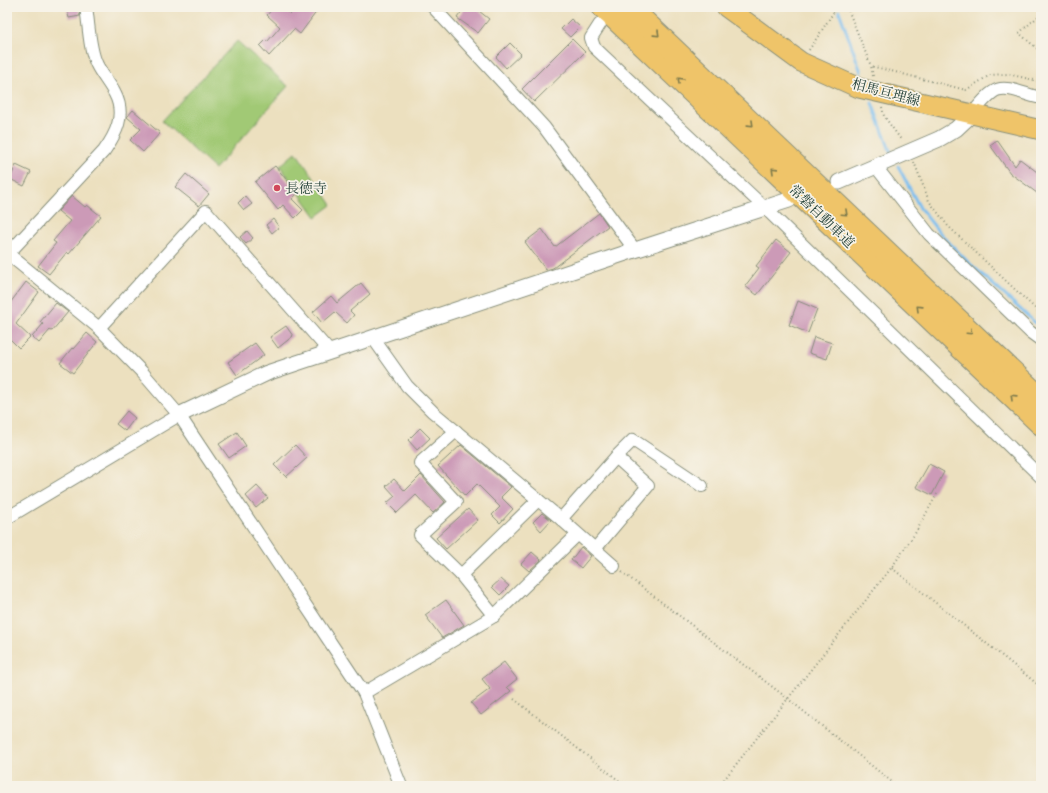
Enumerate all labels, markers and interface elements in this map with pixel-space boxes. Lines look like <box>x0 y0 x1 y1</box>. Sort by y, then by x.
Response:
one-way arrow <box>652 29 660 37</box>
street label: 相馬亘理線 <box>850 75 922 110</box>
one-way arrow <box>677 77 685 85</box>
one-way arrow <box>746 119 754 126</box>
one-way arrow <box>771 167 779 175</box>
place label: 長徳寺 <box>285 180 327 197</box>
street label: 常磐自動車道 <box>786 181 858 252</box>
marker: 長徳寺 <box>272 183 282 193</box>
one-way arrow <box>840 209 848 216</box>
one-way arrow <box>916 305 924 313</box>
one-way arrow <box>965 327 973 334</box>
one-way arrow <box>1010 395 1018 402</box>

